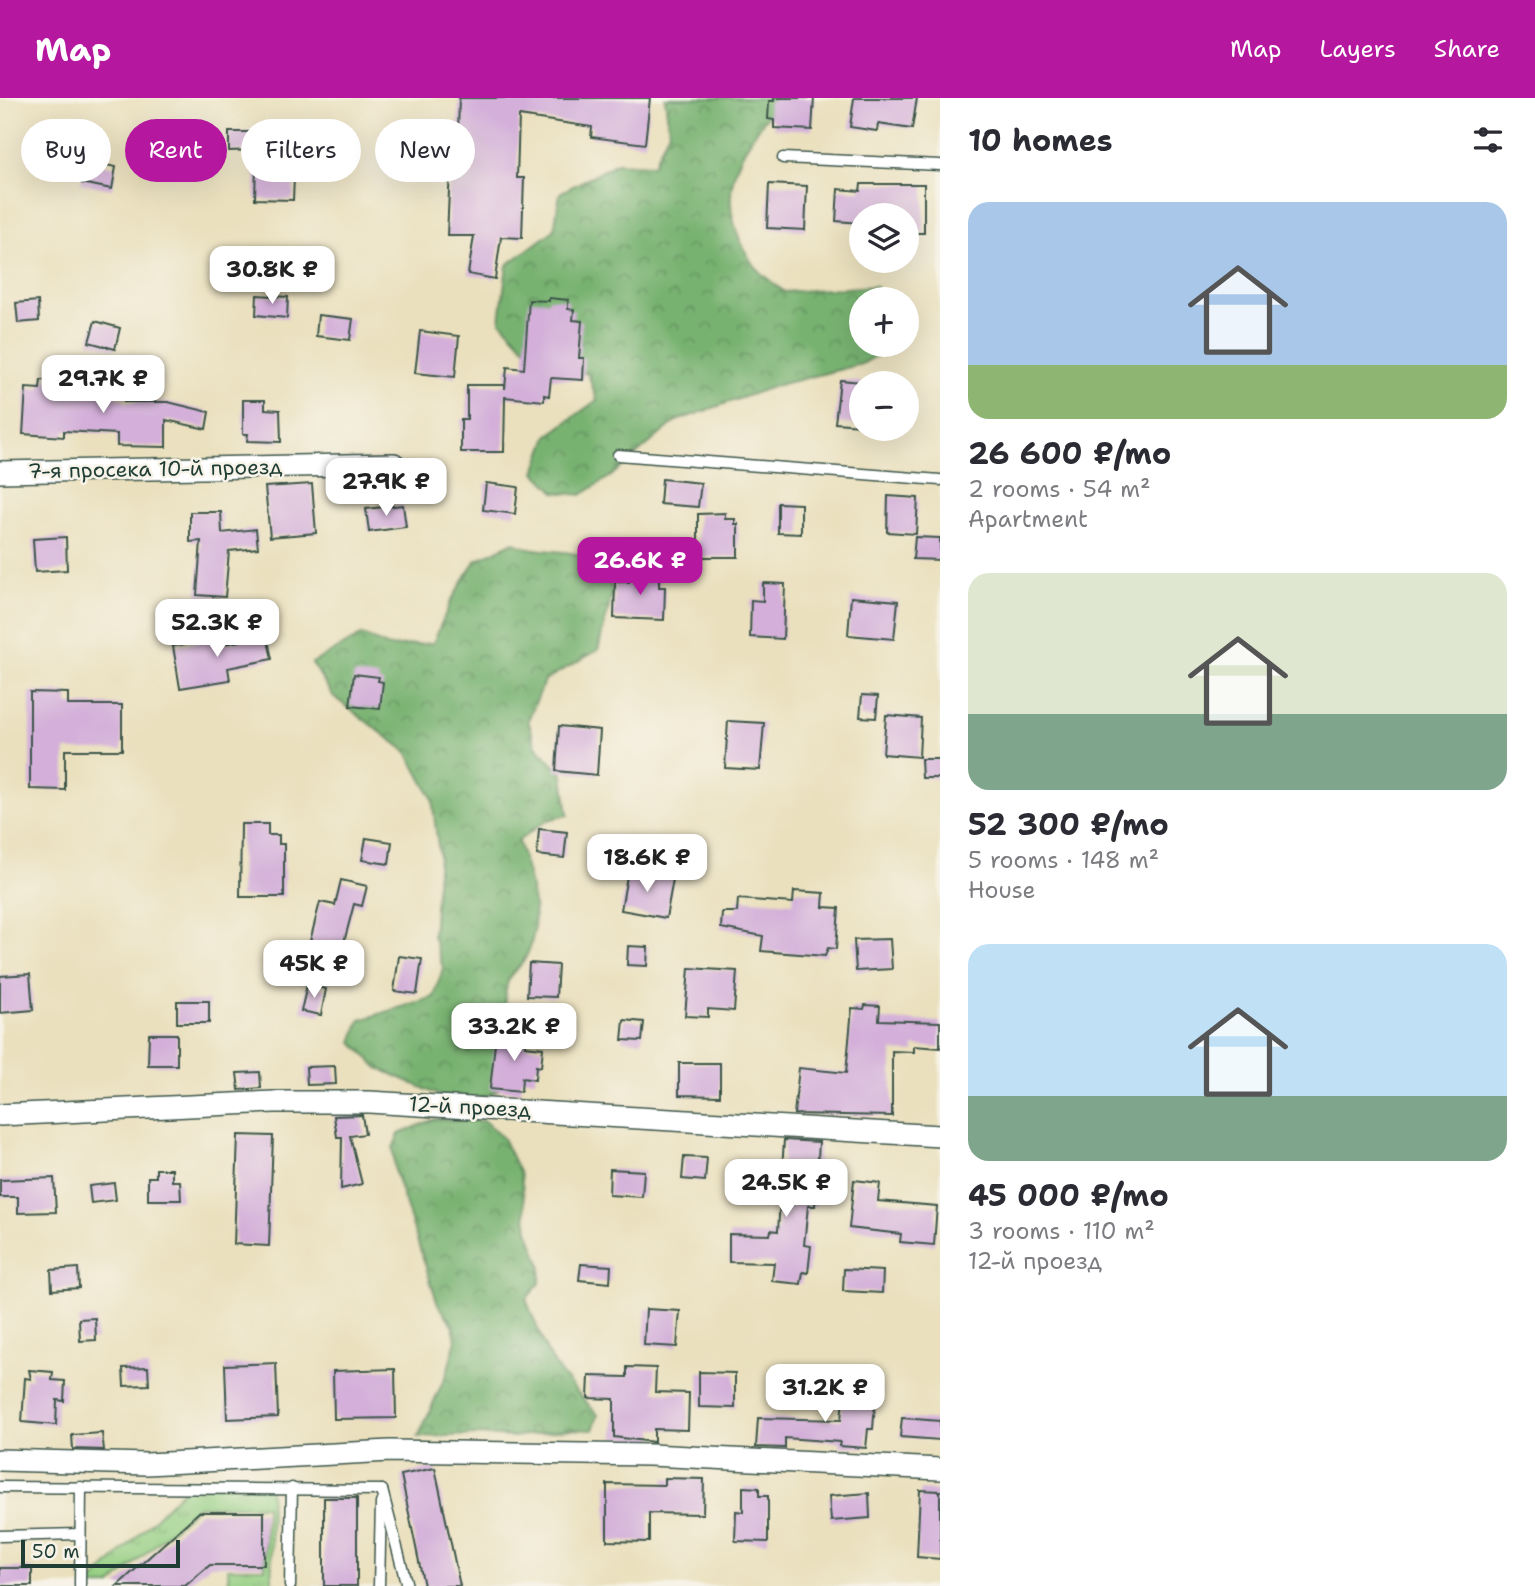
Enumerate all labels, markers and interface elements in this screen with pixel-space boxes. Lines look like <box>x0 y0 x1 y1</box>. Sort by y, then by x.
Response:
text: Map <box>35 27 111 72</box>
text: Map <box>1230 33 1281 65</box>
text: Layers <box>1319 33 1396 65</box>
text: Share <box>1434 33 1500 65</box>
chip: Buy <box>21 119 111 182</box>
chip: Rent <box>125 119 227 182</box>
chip: Filters <box>241 119 361 182</box>
chip: New <box>375 119 475 182</box>
text: 10 homes <box>968 120 1113 161</box>
icon: filters <box>1469 121 1507 159</box>
map controls <box>849 203 919 441</box>
button: layers <box>849 203 919 273</box>
pin: 30.8K ₽ <box>207 246 337 306</box>
icon: home <box>1175 247 1301 373</box>
text: 30.8K ₽ <box>226 254 318 284</box>
button: + <box>849 287 919 357</box>
pin: 29.7K ₽ <box>38 356 168 415</box>
text: 29.7K ₽ <box>58 363 148 393</box>
button: − <box>849 371 919 441</box>
text: 26 600 ₽/mo <box>968 433 1171 474</box>
street label: 7-я просека 10-й проезд <box>27 453 283 485</box>
pin: 27.9K ₽ <box>321 458 451 518</box>
text: 27.9K ₽ <box>342 466 430 496</box>
text: 2 rooms · 54 m² <box>968 474 1151 504</box>
text: Apartment <box>968 504 1088 534</box>
pin: 26.6K ₽ <box>575 538 705 597</box>
text: 26.6K ₽ <box>593 545 687 575</box>
pin: 52.3K ₽ <box>152 600 282 659</box>
text: 52.3K ₽ <box>171 607 263 637</box>
icon: home <box>1175 618 1301 744</box>
text: 52 300 ₽/mo <box>968 804 1169 845</box>
pin: 18.6K ₽ <box>582 834 712 894</box>
text: 18.6K ₽ <box>603 842 691 872</box>
text: 5 rooms · 148 m² <box>968 845 1159 875</box>
text: House <box>968 875 1036 905</box>
pin: 45K ₽ <box>265 940 363 1000</box>
text: 45K ₽ <box>279 948 349 978</box>
icon: home <box>1175 989 1301 1115</box>
pin: 33.2K ₽ <box>449 1004 579 1063</box>
text: 33.2K ₽ <box>467 1011 561 1041</box>
street label: 12-й проезд <box>408 1090 532 1124</box>
pin: 24.5K ₽ <box>721 1160 851 1219</box>
text: 24.5K ₽ <box>741 1167 831 1197</box>
text: 45 000 ₽/mo <box>968 1175 1169 1216</box>
text: 3 rooms · 110 m² <box>968 1216 1155 1246</box>
text: 12-й проезд <box>968 1246 1102 1276</box>
pin: 31.2K ₽ <box>760 1364 890 1424</box>
text: 31.2K ₽ <box>782 1372 868 1402</box>
scale bar <box>21 1537 180 1569</box>
text: 50 m <box>32 1539 80 1564</box>

